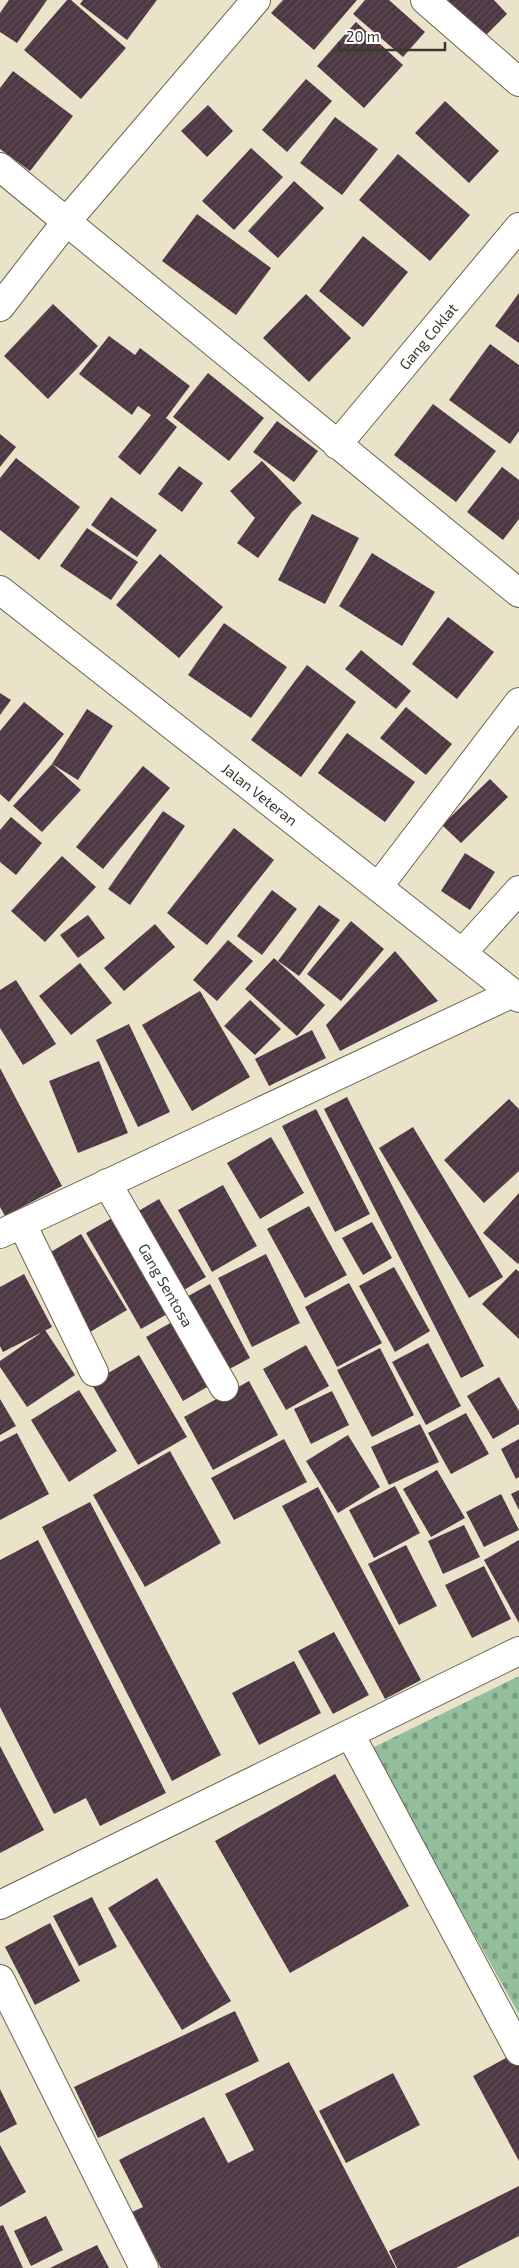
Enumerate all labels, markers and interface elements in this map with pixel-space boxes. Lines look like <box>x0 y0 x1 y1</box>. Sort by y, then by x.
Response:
scale bar <box>339 20 445 52</box>
text: 20 m <box>346 27 380 45</box>
street label: Gang Coklat <box>395 299 461 373</box>
street label: Jalan Veteran <box>219 759 301 829</box>
street label: Gang Sentosa <box>135 1240 197 1330</box>

